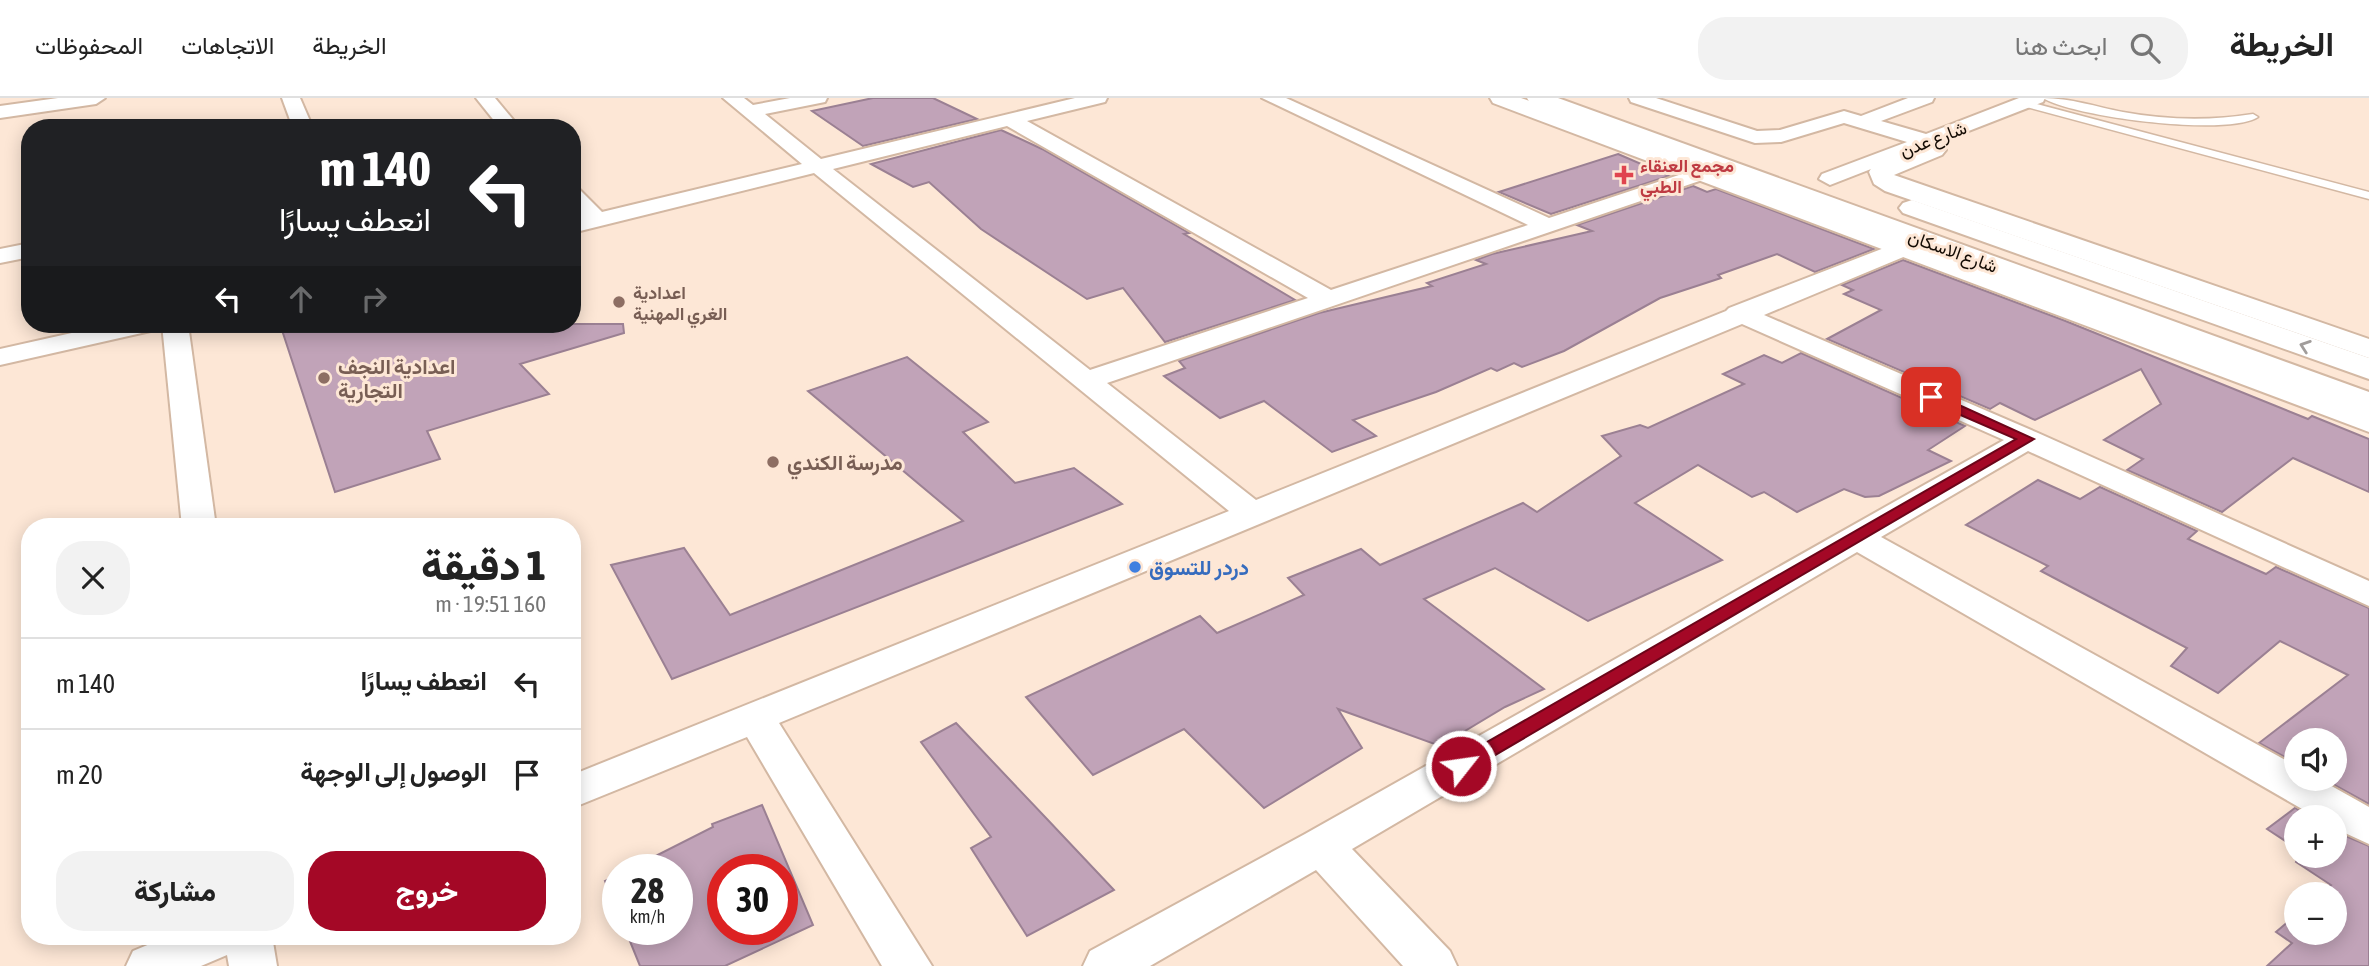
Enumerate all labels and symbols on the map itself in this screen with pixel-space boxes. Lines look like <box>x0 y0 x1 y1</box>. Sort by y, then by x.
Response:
street label: شارع عدن <box>1897 117 1970 163</box>
place label: مجمع العنقاء الطبي <box>1640 155 1734 202</box>
marker: مجمع العنقاء الطبي <box>1614 165 1634 185</box>
street label: شارع الاسكان <box>1905 225 2000 279</box>
place label: اعدادية الغري المهنية <box>633 282 728 329</box>
marker: اعدادية الغري المهنية <box>611 294 627 310</box>
one-way arrow <box>2299 340 2311 354</box>
place label: اعدادية النجف التجارية <box>338 354 456 404</box>
pin <box>1901 367 1961 427</box>
marker: اعدادية النجف التجارية <box>316 370 332 386</box>
place label: مدرسة الكندي <box>787 450 903 480</box>
marker: مدرسة الكندي <box>765 454 781 470</box>
place label: دردر للتسوق <box>1149 555 1249 581</box>
marker: دردر للتسوق <box>1127 559 1143 575</box>
position arrow <box>1424 729 1498 803</box>
speed limit sign: 30 <box>707 854 798 945</box>

